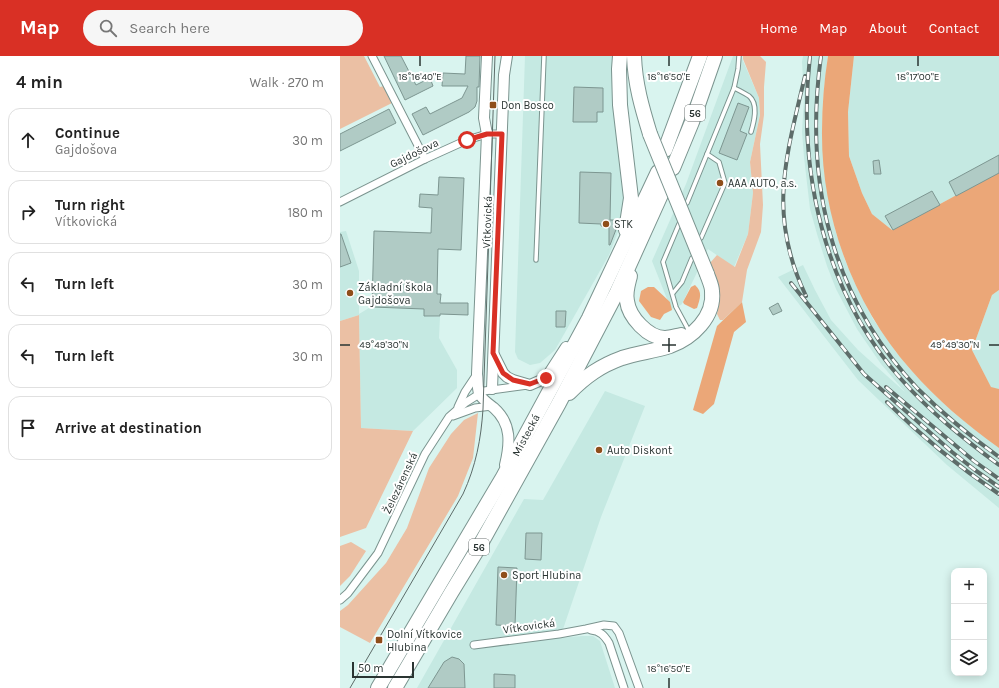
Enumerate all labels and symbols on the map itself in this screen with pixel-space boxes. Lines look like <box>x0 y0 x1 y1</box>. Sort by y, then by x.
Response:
text: 18°16'40"E <box>398 71 442 83</box>
text: 18°16'50"E <box>647 71 691 83</box>
text: 18°17'00"E <box>897 71 939 83</box>
place label: Don Bosco <box>501 99 554 112</box>
marker: Don Bosco <box>488 100 498 110</box>
road number: 56 <box>685 105 705 121</box>
route start <box>458 131 476 149</box>
street label: Gajdošova <box>388 136 441 171</box>
place label: AAA AUTO, a.s. <box>728 177 796 190</box>
marker: AAA AUTO, a.s. <box>715 178 725 188</box>
street label: Vítkovická <box>480 196 495 249</box>
place label: STK <box>614 218 633 231</box>
marker: STK <box>601 219 611 229</box>
place label: Základní škola Gajdošova <box>358 281 432 307</box>
marker: Základní škola Gajdošova <box>345 288 355 298</box>
text: 49°49'30"N <box>359 339 409 351</box>
text: 49°49'30"N <box>930 339 980 351</box>
route end <box>537 369 555 387</box>
street label: Místecká <box>509 412 543 459</box>
place label: Auto Diskont <box>607 444 672 457</box>
marker: Auto Diskont <box>594 445 604 455</box>
street label: Železárenská <box>379 449 420 516</box>
road number: 56 <box>469 539 489 555</box>
place label: Sport Hlubina <box>512 569 581 582</box>
marker: Sport Hlubina <box>499 570 509 580</box>
street label: Vítkovická <box>502 616 556 637</box>
place label: Dolní Vítkovice Hlubina <box>387 628 462 654</box>
marker: Dolní Vítkovice Hlubina <box>374 635 384 645</box>
scale bar <box>352 660 414 679</box>
text: 18°16'50"E <box>647 663 691 675</box>

